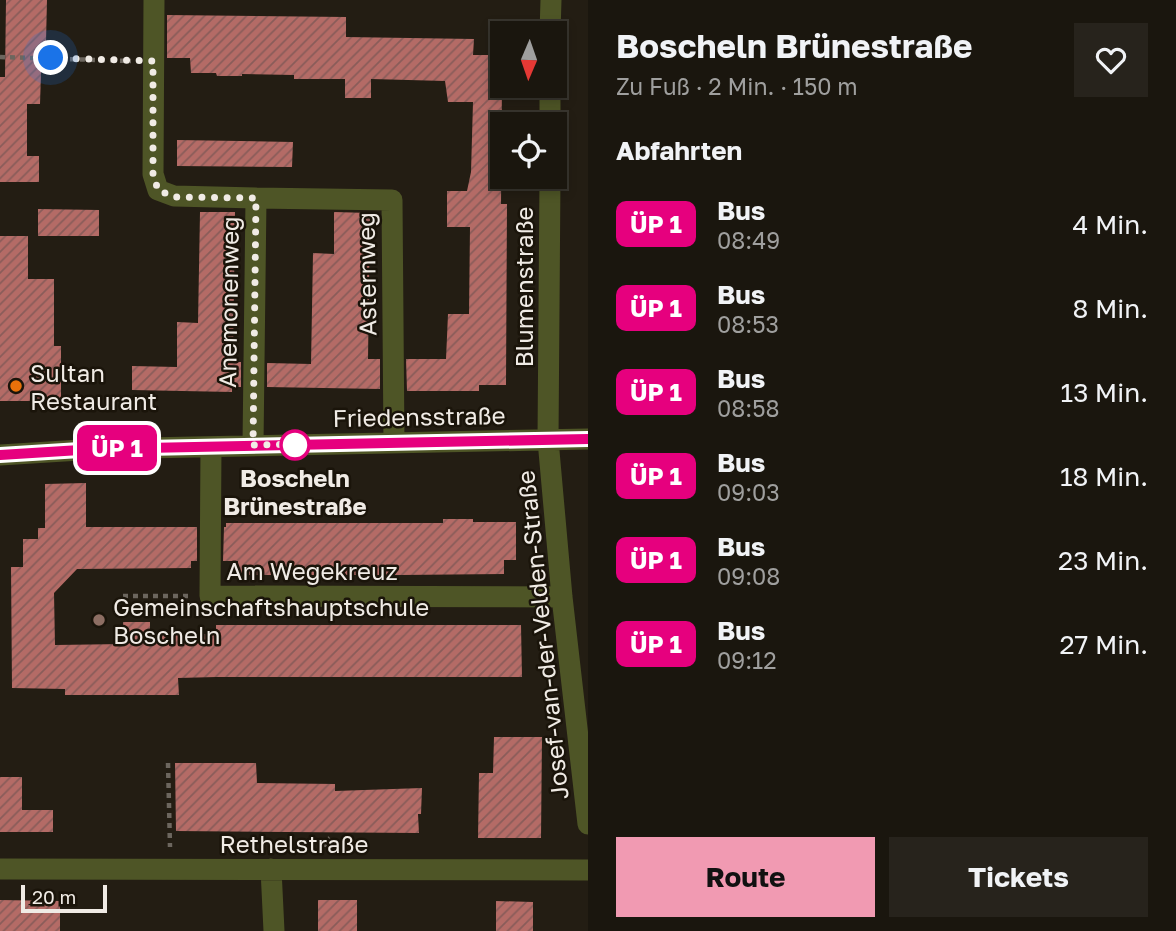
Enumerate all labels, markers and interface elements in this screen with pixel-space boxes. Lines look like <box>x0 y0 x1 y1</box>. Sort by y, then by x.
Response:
north arrow <box>490 21 567 98</box>
map controls <box>490 21 567 189</box>
button: heart <box>1074 23 1148 97</box>
text: Boscheln Brünestraße <box>616 26 973 65</box>
your location <box>33 40 68 75</box>
text: Zu Fuß · 2 Min. · 150 m <box>616 72 858 100</box>
button: locate <box>490 112 567 189</box>
text: Abfahrten <box>616 135 742 166</box>
text: Bus <box>717 195 765 226</box>
street label: Blumenstraße <box>509 206 538 368</box>
text: ÜP 1 <box>630 209 682 238</box>
text: 4 Min. <box>1073 209 1148 240</box>
street label: Asternweg <box>350 212 382 336</box>
street label: Anemonenweg <box>212 216 244 388</box>
text: 08:49 <box>717 226 780 254</box>
text: Bus <box>717 279 765 310</box>
text: ÜP 1 <box>630 293 682 322</box>
text: 8 Min. <box>1073 293 1148 324</box>
text: 08:53 <box>717 310 779 338</box>
place label: Sultan Restaurant <box>30 358 157 415</box>
text: Bus <box>717 363 765 394</box>
text: ÜP 1 <box>630 377 682 406</box>
text: 13 Min. <box>1061 377 1148 408</box>
marker: Sultan Restaurant <box>8 378 24 394</box>
text: 08:58 <box>717 394 780 422</box>
street label: Friedensstraße <box>332 400 506 432</box>
line badge: ÜP 1 <box>68 425 166 471</box>
marker: Boscheln Brünestraße <box>280 430 310 460</box>
text: ÜP 1 <box>91 433 143 462</box>
text: Bus <box>717 447 765 478</box>
text: ÜP 1 <box>630 461 682 490</box>
text: 18 Min. <box>1060 461 1148 492</box>
place label: Boscheln Brünestraße <box>223 463 367 520</box>
street label: Josef-van-der-Velden-Straße <box>510 469 574 801</box>
text: 09:03 <box>717 478 780 506</box>
text: Bus <box>717 531 765 562</box>
text: ÜP 1 <box>630 545 682 574</box>
text: 23 Min. <box>1058 545 1148 576</box>
street label: Am Wegekreuz <box>226 556 398 585</box>
text: 09:08 <box>717 562 780 590</box>
place label: Gemeinschaftshauptschule Boscheln <box>113 592 429 649</box>
marker: Gemeinschaftshauptschule Boscheln <box>91 612 107 628</box>
text: Bus <box>717 615 765 646</box>
text: ÜP 1 <box>630 629 682 658</box>
text: 27 Min. <box>1060 629 1148 660</box>
text: 09:12 <box>717 646 777 674</box>
street label: Rethelstraße <box>220 829 368 858</box>
button: Route <box>616 837 875 917</box>
button: Tickets <box>889 837 1148 917</box>
scale bar <box>21 882 107 914</box>
text: 20 m <box>32 885 76 908</box>

